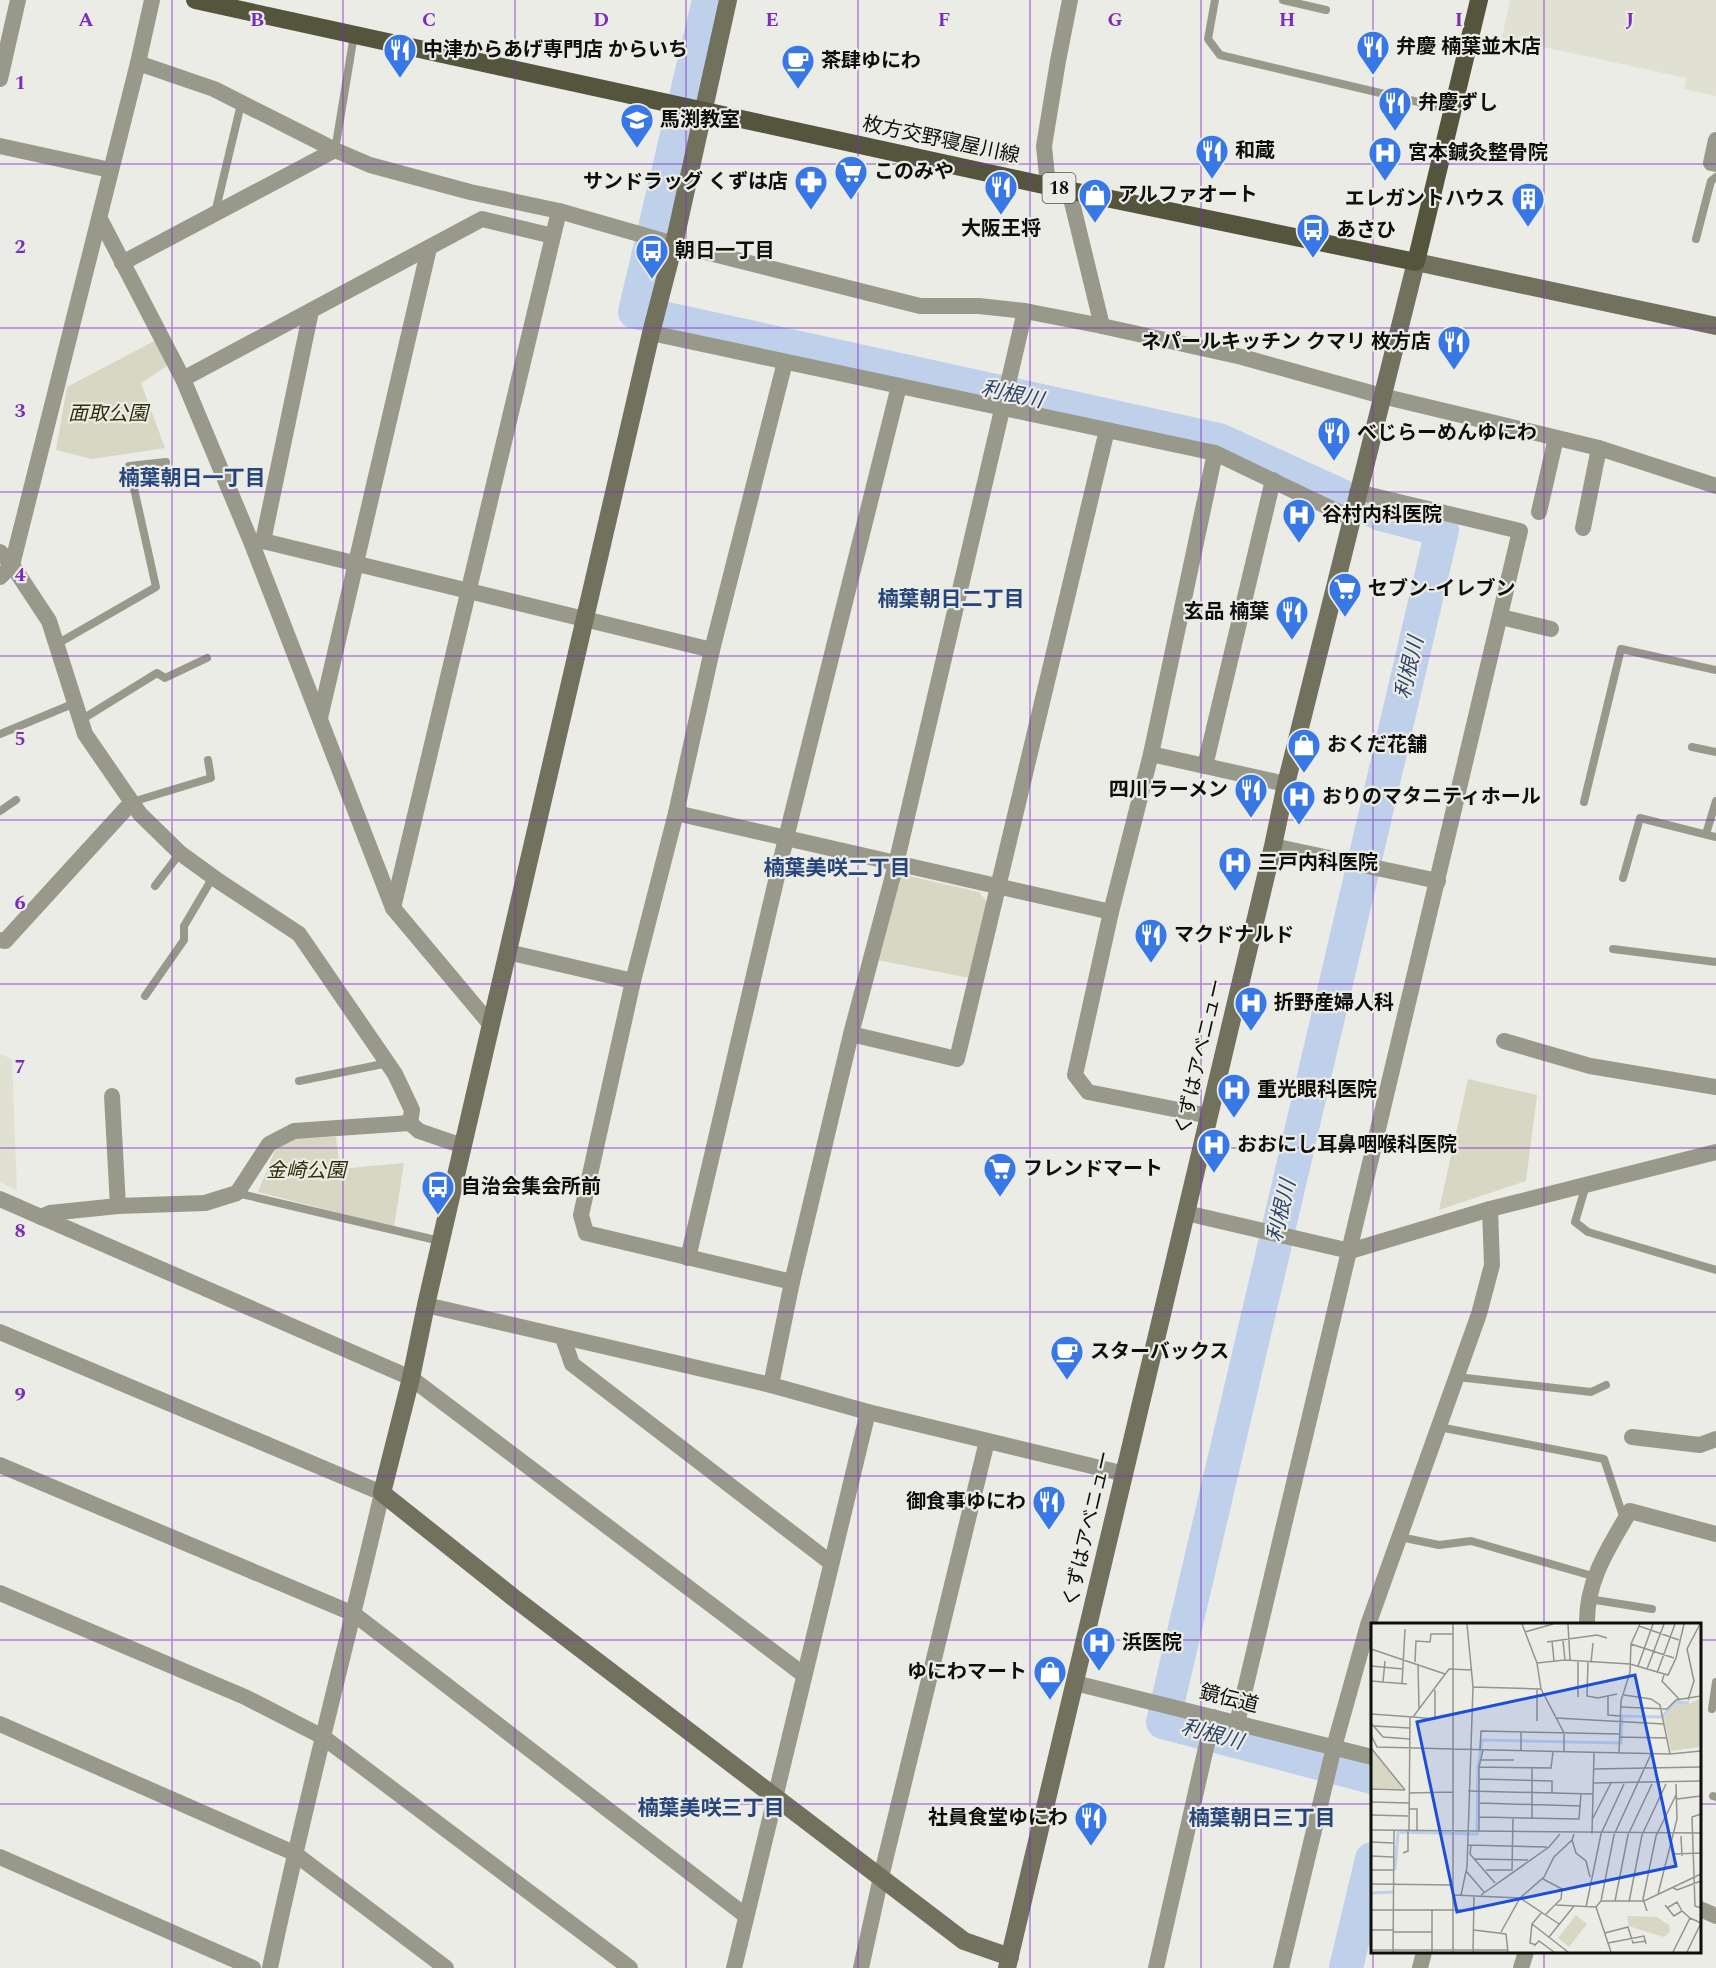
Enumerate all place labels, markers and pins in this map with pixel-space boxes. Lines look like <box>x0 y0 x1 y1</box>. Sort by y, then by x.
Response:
restaurant icon: 弁慶 楠葉並木店 <box>1355 29 1391 76</box>
restaurant icon: 中津からあげ専門店 からいち <box>382 32 418 79</box>
place label: 弁慶 楠葉並木店 <box>1396 32 1541 62</box>
place label: 中津からあげ専門店 からいち <box>423 35 688 65</box>
cafe icon: 茶肆ゆにわ <box>780 43 816 90</box>
place label: 茶肆ゆにわ <box>821 46 921 76</box>
restaurant icon: 弁慶ずし <box>1377 85 1413 132</box>
place label: 弁慶ずし <box>1418 88 1498 118</box>
school or university icon: 馬渕教室 <box>619 102 655 149</box>
place label: 馬渕教室 <box>660 105 740 135</box>
restaurant icon: 和蔵 <box>1194 133 1230 180</box>
hospital icon: 宮本鍼灸整骨院 <box>1367 135 1403 182</box>
place label: 和蔵 <box>1235 136 1275 166</box>
place label: 宮本鍼灸整骨院 <box>1408 138 1548 168</box>
supermarket icon: このみや <box>833 154 869 201</box>
place label: このみや <box>874 157 954 187</box>
pharmacy icon: サンドラッグ くずは店 <box>793 164 829 211</box>
place label: サンドラッグ くずは店 <box>583 167 788 197</box>
restaurant icon: 大阪王将 <box>983 169 1019 216</box>
shop icon: アルファオート <box>1077 177 1113 224</box>
place label: アルファオート <box>1118 180 1258 210</box>
building icon: エレガントハウス <box>1510 181 1546 228</box>
place label: エレガントハウス <box>1345 184 1505 214</box>
bus stop icon: あさひ <box>1295 212 1331 259</box>
place label: 大阪王将 <box>961 214 1041 244</box>
place label: あさひ <box>1336 215 1396 245</box>
bus stop icon: 朝日一丁目 <box>634 233 670 280</box>
place label: 朝日一丁目 <box>675 236 775 266</box>
restaurant icon: ネパールキッチン クマリ 枚方店 <box>1436 324 1472 371</box>
place label: ネパールキッチン クマリ 枚方店 <box>1141 327 1431 357</box>
restaurant icon: べじらーめんゆにわ <box>1316 415 1352 462</box>
place label: べじらーめんゆにわ <box>1357 418 1537 448</box>
hospital icon: 谷村内科医院 <box>1281 497 1317 544</box>
place label: 谷村内科医院 <box>1322 500 1442 530</box>
supermarket icon: セブン-イレブン <box>1327 571 1363 618</box>
place label: セブン-イレブン <box>1368 574 1515 604</box>
restaurant icon: 玄品 楠葉 <box>1274 594 1310 641</box>
place label: 玄品 楠葉 <box>1184 597 1269 627</box>
shop icon: おくだ花舗 <box>1286 727 1322 774</box>
place label: おくだ花舗 <box>1327 730 1427 760</box>
restaurant icon: 四川ラーメン <box>1233 772 1269 819</box>
place label: 四川ラーメン <box>1109 775 1228 805</box>
hospital icon: おりのマタニティホール <box>1281 779 1317 826</box>
place label: おりのマタニティホール <box>1322 782 1541 812</box>
hospital icon: 三戸内科医院 <box>1217 845 1253 892</box>
place label: 三戸内科医院 <box>1258 848 1378 878</box>
restaurant icon: マクドナルド <box>1133 917 1169 964</box>
place label: マクドナルド <box>1174 920 1294 950</box>
hospital icon: 折野産婦人科 <box>1233 985 1269 1032</box>
place label: 折野産婦人科 <box>1274 988 1394 1018</box>
hospital icon: 重光眼科医院 <box>1216 1072 1252 1119</box>
place label: 重光眼科医院 <box>1257 1075 1377 1105</box>
hospital icon: おおにし耳鼻咽喉科医院 <box>1196 1127 1232 1174</box>
place label: おおにし耳鼻咽喉科医院 <box>1237 1130 1457 1160</box>
supermarket icon: フレンドマート <box>982 1151 1018 1198</box>
place label: フレンドマート <box>1023 1154 1163 1184</box>
bus stop icon: 自治会集会所前 <box>420 1169 456 1216</box>
place label: 自治会集会所前 <box>461 1172 601 1202</box>
cafe icon: スターバックス <box>1049 1334 1085 1381</box>
place label: スターバックス <box>1090 1337 1229 1367</box>
restaurant icon: 御食事ゆにわ <box>1031 1484 1067 1531</box>
place label: 御食事ゆにわ <box>906 1487 1026 1517</box>
hospital icon: 浜医院 <box>1081 1625 1117 1672</box>
place label: 浜医院 <box>1122 1628 1182 1658</box>
shop icon: ゆにわマート <box>1032 1654 1068 1701</box>
place label: ゆにわマート <box>907 1657 1027 1687</box>
restaurant icon: 社員食堂ゆにわ <box>1073 1800 1109 1847</box>
place label: 社員食堂ゆにわ <box>928 1803 1068 1833</box>

